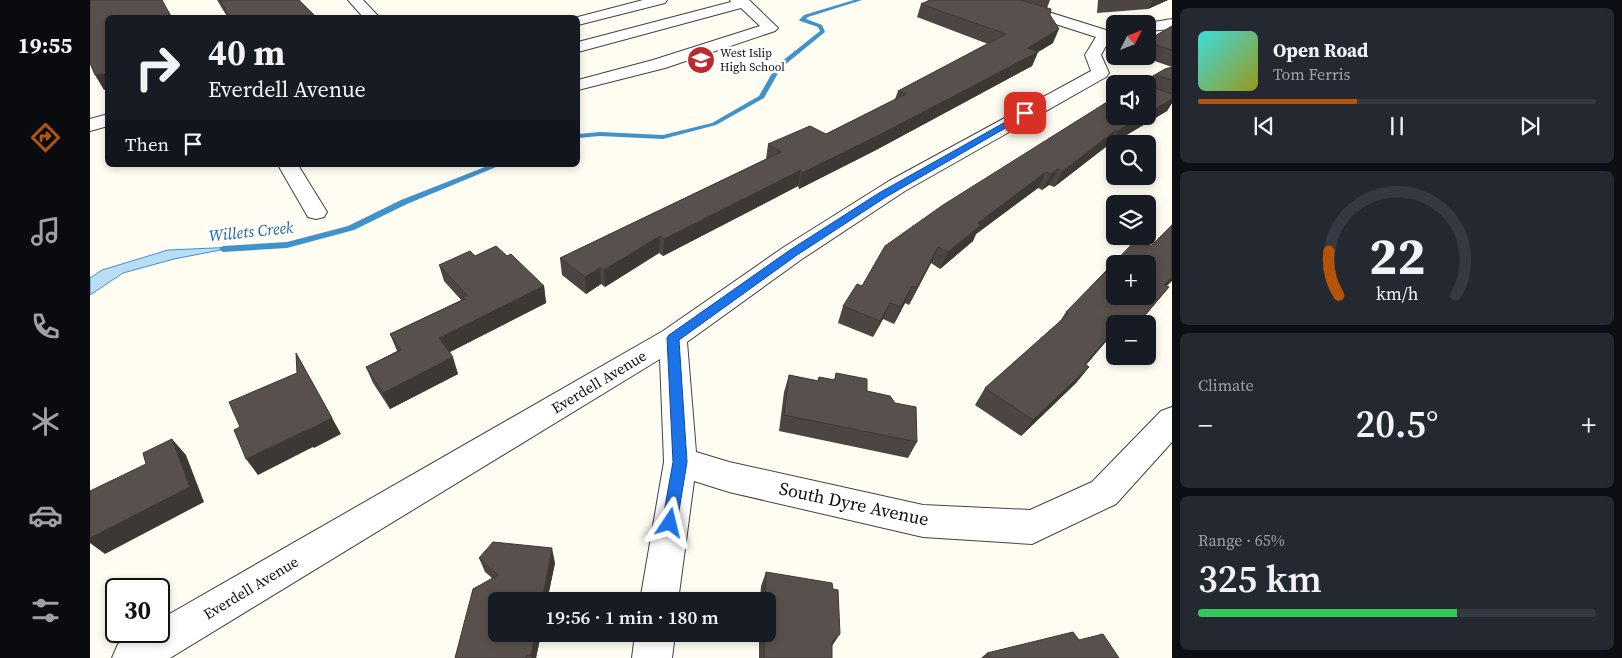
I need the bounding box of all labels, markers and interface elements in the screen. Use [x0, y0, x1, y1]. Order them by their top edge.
north arrow [1106, 15, 1156, 65]
map controls [1106, 15, 1156, 365]
text: 40 m [208, 29, 285, 77]
text: 19:55 [18, 30, 72, 60]
icon: right [125, 35, 190, 100]
text: Open Road [1273, 37, 1368, 63]
school or university icon: West Islip High School [686, 45, 716, 75]
place label: West Islip High School [720, 45, 785, 75]
text: Tom Ferris [1273, 63, 1351, 85]
text: Everdell Avenue [208, 74, 366, 104]
button: sound [1106, 75, 1156, 125]
pin [1004, 92, 1046, 134]
icon: arrive [1011, 99, 1039, 127]
icon: previous [1250, 112, 1278, 140]
icon: pause [1383, 112, 1411, 140]
icon: next [1516, 112, 1544, 140]
icon: directions [28, 120, 63, 155]
icon: arrive [179, 130, 207, 158]
text: Then [125, 131, 169, 157]
button: search [1106, 135, 1156, 185]
button: layers [1106, 195, 1156, 245]
icon: music [28, 214, 63, 249]
water label: Willets Creek [208, 216, 295, 246]
text: 22 [1369, 220, 1425, 291]
button: + [1106, 255, 1156, 305]
text: km/h [1376, 281, 1419, 306]
icon: phone [28, 309, 63, 344]
button: − [1106, 315, 1156, 365]
street label: Everdell Avenue [547, 345, 651, 418]
text: Climate [1198, 374, 1254, 396]
text: 20.5° [1355, 398, 1439, 450]
icon: climate [28, 404, 63, 439]
text: − [1198, 406, 1213, 444]
text: + [1581, 406, 1596, 444]
street label: South Dyre Avenue [777, 475, 931, 532]
position arrow [643, 496, 695, 548]
icon: car [28, 498, 63, 533]
text: Range · 65% [1198, 529, 1285, 551]
street label: Everdell Avenue [199, 551, 303, 624]
text: 325 km [1198, 553, 1322, 605]
speed limit sign: 30 [105, 578, 170, 643]
icon: filters [28, 593, 63, 628]
text: 19:56 · 1 min · 180 m [545, 604, 719, 630]

